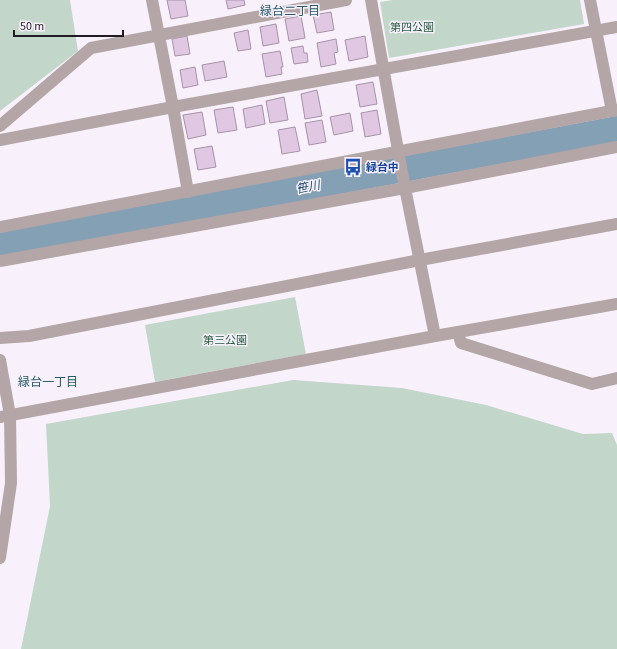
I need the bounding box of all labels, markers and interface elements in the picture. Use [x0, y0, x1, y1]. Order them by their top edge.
district label: 緑台二丁目 [260, 3, 320, 20]
scale bar [14, 12, 123, 38]
text: 50 m [20, 18, 44, 35]
park label: 第四公園 [390, 20, 434, 35]
bus stop icon: 緑台中 [343, 157, 363, 177]
place label: 緑台中 [366, 160, 399, 175]
water label: 笹川 [295, 176, 323, 198]
park label: 第三公園 [203, 333, 247, 348]
district label: 緑台一丁目 [18, 374, 78, 391]

